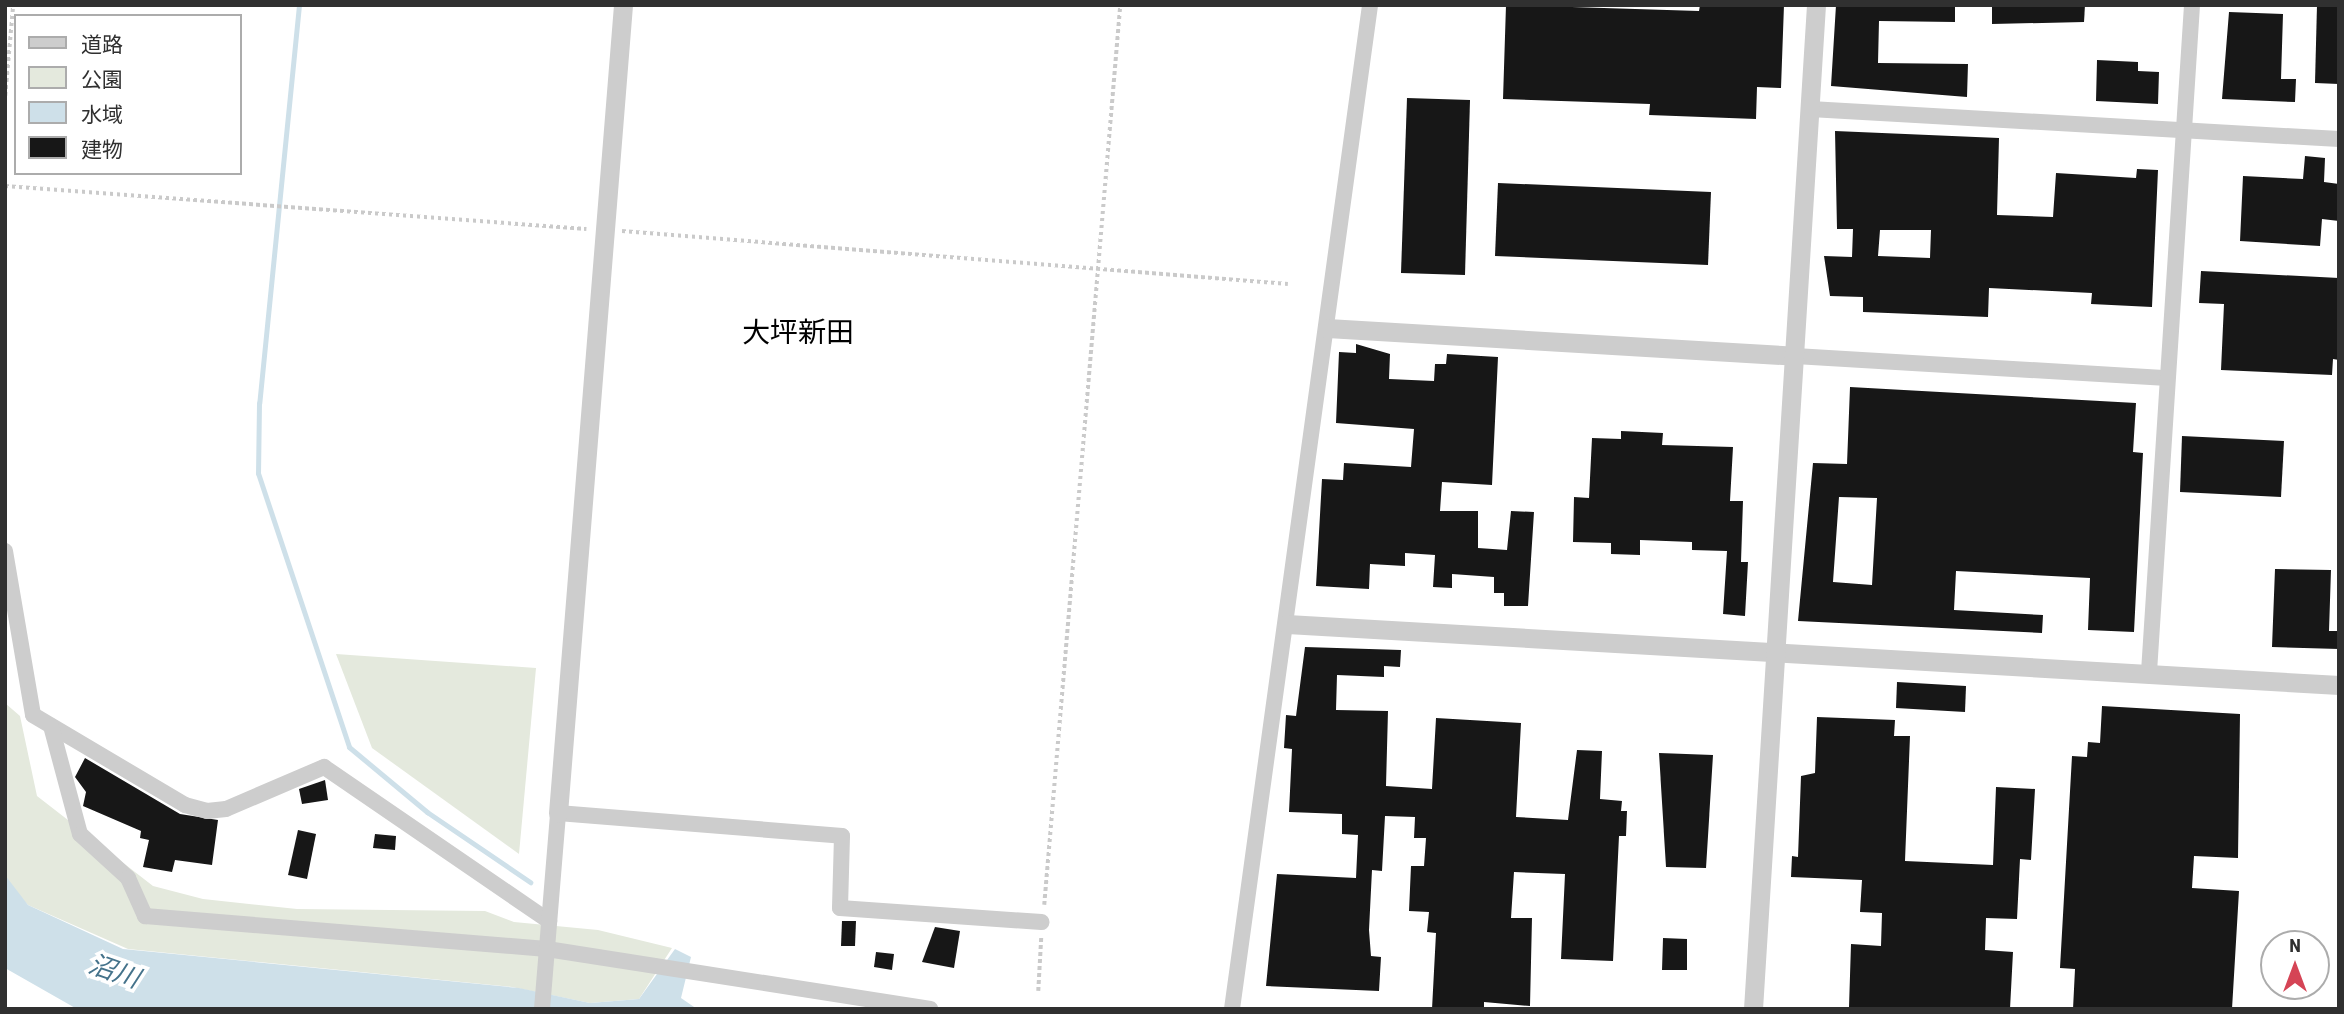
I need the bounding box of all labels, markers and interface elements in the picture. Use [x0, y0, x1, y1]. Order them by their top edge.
legend [14, 14, 242, 175]
text: 道路 [81, 33, 123, 57]
text: 公園 [81, 68, 123, 92]
text: 水域 [81, 103, 123, 127]
text: 建物 [81, 138, 123, 162]
district label: 大坪新田 [742, 316, 854, 350]
north arrow [2260, 930, 2330, 1000]
text: N [2289, 934, 2301, 957]
water label: 沼川 [84, 949, 144, 995]

